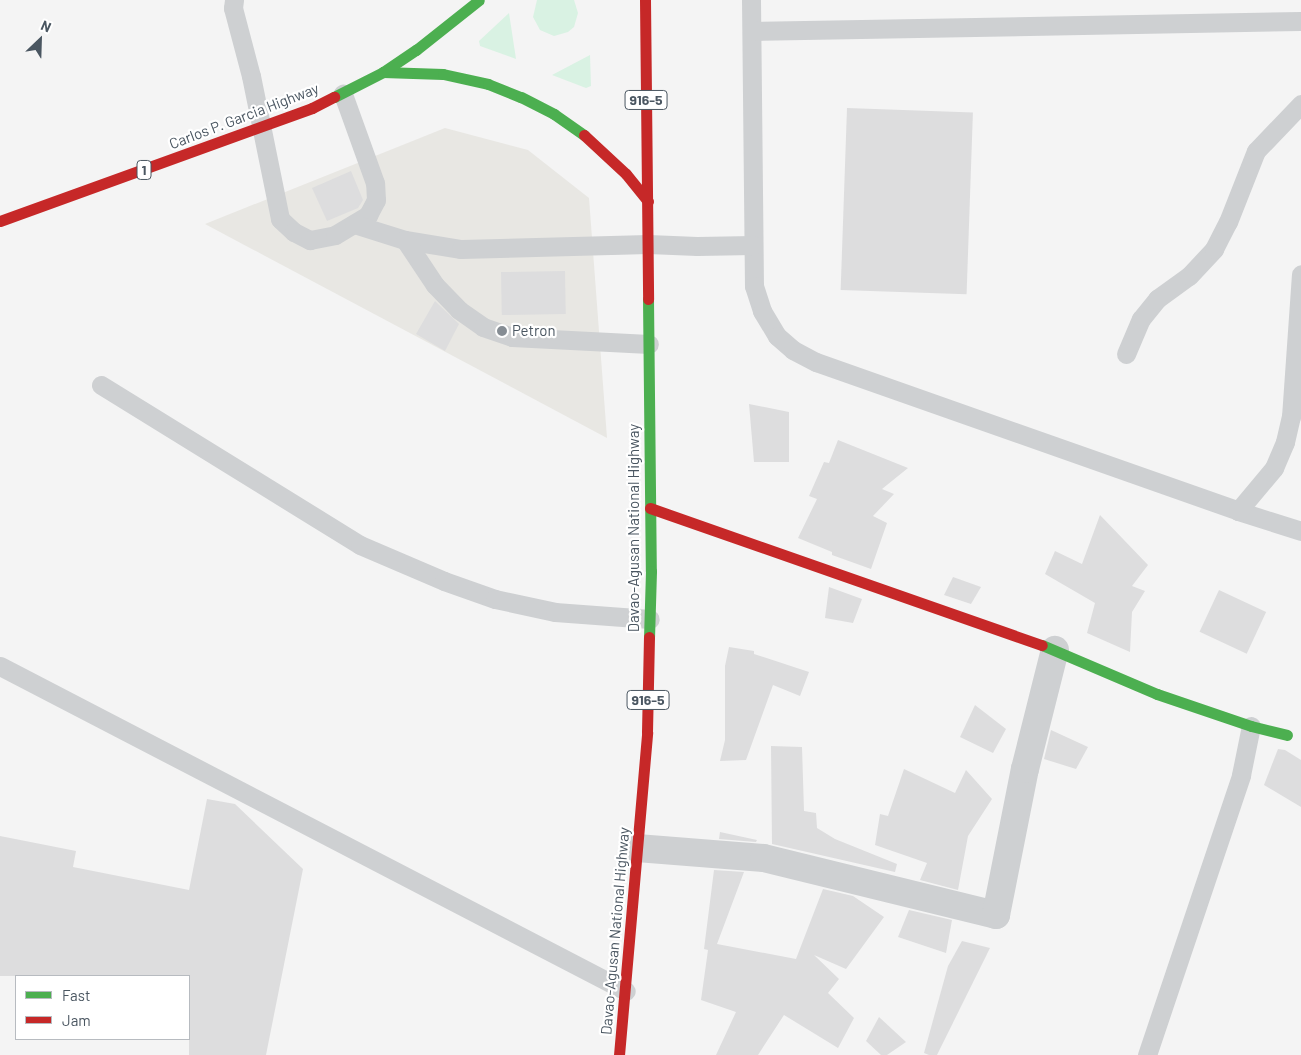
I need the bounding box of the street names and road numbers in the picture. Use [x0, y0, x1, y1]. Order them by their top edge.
street label: Carlos P. Garcia Highway [167, 79, 321, 153]
road number: 916-5 [624, 88, 668, 112]
road number: 1 [136, 158, 152, 182]
street label: Davao-Agusan National Highway [625, 424, 643, 632]
road number: 916-5 [626, 688, 670, 712]
street label: Davao-Agusan National Highway [597, 826, 633, 1036]

